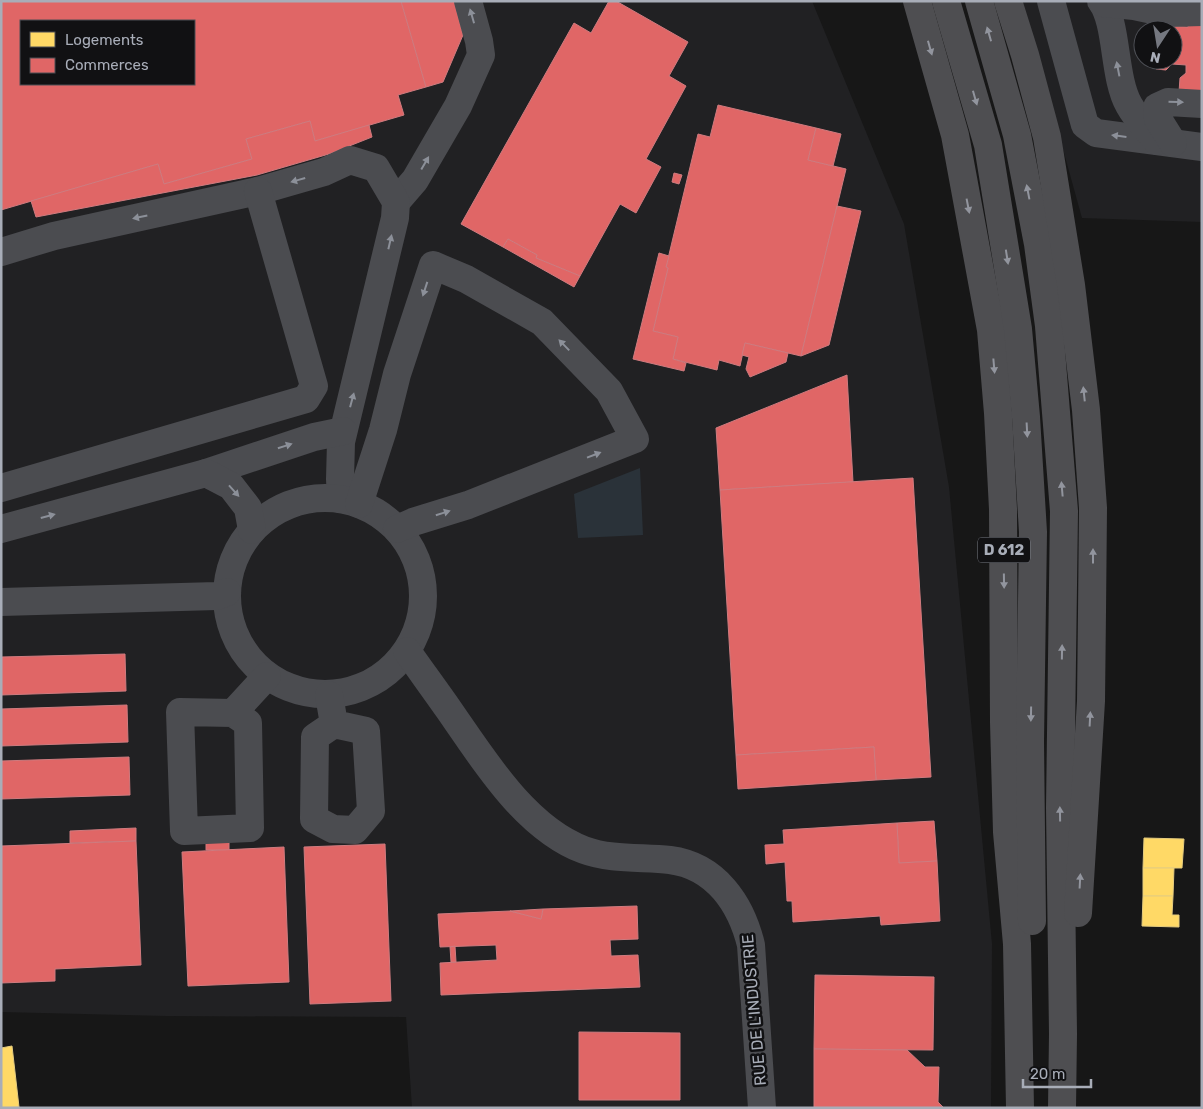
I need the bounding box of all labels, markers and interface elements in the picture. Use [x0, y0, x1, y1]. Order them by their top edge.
one-way arrow [468, 8, 476, 23]
legend [20, 20, 195, 85]
north arrow [1133, 20, 1183, 70]
one-way arrow [984, 27, 992, 42]
text: Logements [65, 31, 144, 49]
one-way arrow [926, 40, 934, 56]
text: N [1149, 48, 1162, 67]
text: Commerces [65, 56, 149, 74]
one-way arrow [1114, 61, 1122, 77]
one-way arrow [971, 91, 979, 106]
one-way arrow [1168, 99, 1184, 107]
one-way arrow [1110, 132, 1126, 140]
one-way arrow [420, 157, 429, 170]
one-way arrow [290, 176, 305, 184]
one-way arrow [1024, 183, 1032, 199]
one-way arrow [965, 198, 973, 214]
one-way arrow [132, 213, 148, 221]
one-way arrow [386, 234, 394, 249]
one-way arrow [1003, 250, 1011, 266]
one-way arrow [421, 282, 429, 297]
one-way arrow [558, 339, 570, 351]
one-way arrow [990, 358, 998, 374]
one-way arrow [1080, 386, 1088, 402]
one-way arrow [348, 392, 356, 407]
one-way arrow [1023, 422, 1031, 438]
one-way arrow [278, 442, 293, 450]
one-way arrow [587, 450, 602, 458]
one-way arrow [1058, 481, 1066, 497]
one-way arrow [229, 484, 240, 497]
one-way arrow [435, 508, 450, 516]
one-way arrow [41, 512, 56, 520]
road number: D 612 [978, 538, 1030, 562]
one-way arrow [1089, 548, 1097, 564]
one-way arrow [1000, 573, 1008, 589]
one-way arrow [1058, 643, 1066, 659]
one-way arrow [1027, 707, 1035, 723]
one-way arrow [1086, 710, 1094, 726]
one-way arrow [1056, 806, 1064, 822]
one-way arrow [1076, 873, 1084, 889]
street label: RUE DE L'INDUSTRIE [738, 933, 770, 1087]
scale bar [1023, 1056, 1090, 1088]
text: 20 m [1030, 1065, 1065, 1083]

